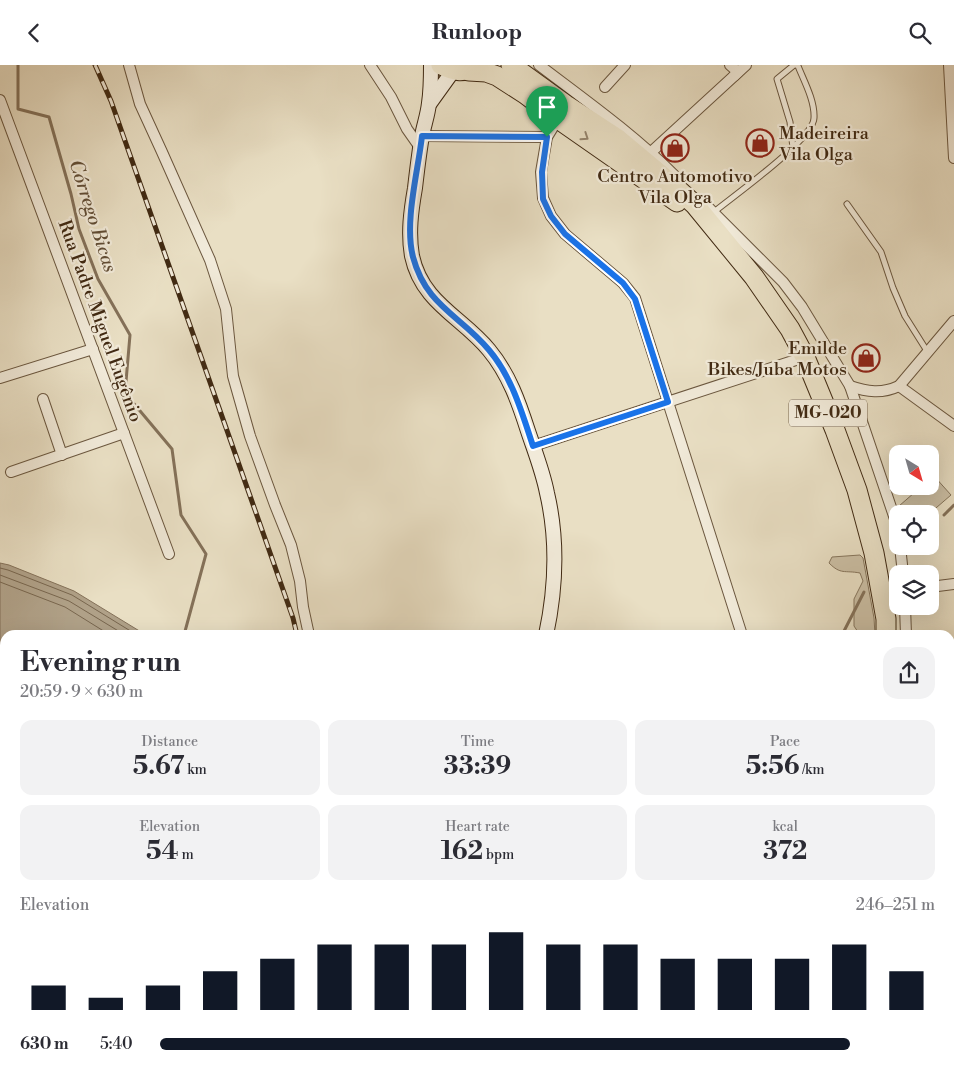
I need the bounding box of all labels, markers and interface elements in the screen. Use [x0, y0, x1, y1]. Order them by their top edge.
icon: back [20, 19, 48, 47]
text: Runloop [432, 19, 522, 46]
icon: search [906, 19, 934, 47]
pin [526, 86, 568, 137]
icon: arrive [533, 93, 561, 121]
place label: Madeireira Vila Olga [778, 122, 870, 166]
shop icon: Madeireira Vila Olga [745, 128, 775, 158]
one-way arrow [579, 131, 588, 140]
shop icon: Centro Automotivo Vila Olga [660, 133, 690, 163]
water label: Córrego Bicas [64, 157, 122, 275]
place label: Centro Automotivo Vila Olga [597, 165, 753, 209]
street label: Rua Padre Miguel Eugênio [53, 217, 147, 425]
place label: Emilde Bikes/Juba Motos [707, 337, 847, 381]
shop icon: Emilde Bikes/Juba Motos [851, 343, 881, 373]
road number: MG-020 [789, 399, 867, 427]
north arrow [889, 445, 939, 495]
map controls [889, 445, 939, 615]
button: locate [889, 505, 939, 555]
button: layers [889, 565, 939, 615]
text: Evening run [20, 645, 181, 680]
button: share [883, 647, 935, 699]
text: 20:59 · 9 × 630 m [20, 682, 143, 702]
text: Distance [142, 733, 198, 751]
text: Time [461, 733, 494, 751]
text: Pace [770, 733, 800, 751]
text: 5.67 [133, 751, 184, 782]
text: 33:39 [444, 751, 511, 782]
text: 5:56 [746, 751, 799, 782]
text: km [184, 761, 207, 779]
text: /km [799, 761, 825, 779]
text: Elevation [140, 818, 200, 836]
text: Heart rate [445, 818, 510, 836]
text: kcal [772, 818, 798, 836]
text: 54 [146, 836, 179, 867]
text: 162 [441, 836, 483, 867]
text: 372 [763, 836, 807, 867]
text: m [179, 846, 194, 864]
text: bpm [483, 846, 514, 864]
text: Elevation [20, 895, 89, 915]
text: 246–251 m [856, 895, 935, 915]
text: 630 m [20, 1034, 68, 1054]
text: 5:40 [100, 1034, 133, 1054]

